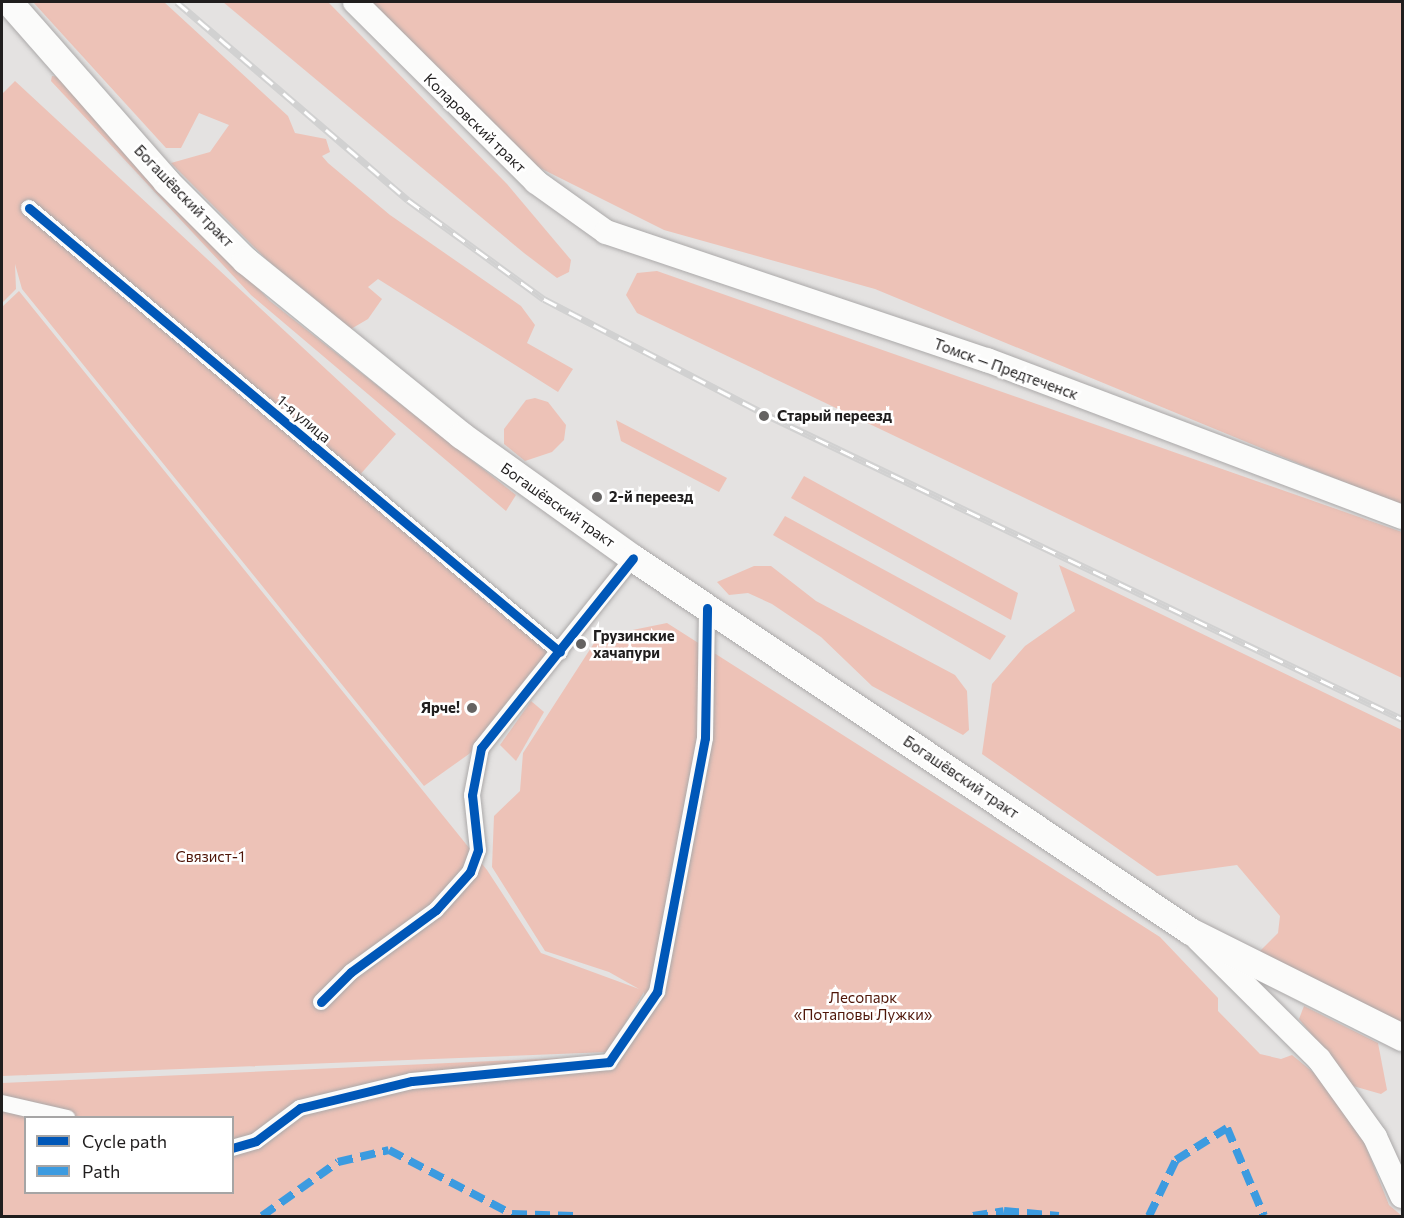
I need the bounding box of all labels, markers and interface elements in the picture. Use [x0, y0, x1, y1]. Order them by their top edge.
street label: Коларовский тракт [420, 70, 530, 176]
street label: Богашёвский тракт [131, 141, 237, 251]
street label: Томск — Предтеченск [931, 334, 1081, 404]
street label: 1-я улица [273, 391, 335, 447]
marker: Старый переезд [755, 407, 773, 425]
place label: Старый переезд [777, 407, 892, 425]
street label: Богашёвский тракт [497, 459, 619, 551]
place label: 2-й переезд [609, 488, 693, 506]
marker: 2-й переезд [590, 490, 604, 504]
place label: Грузинские хачапури [593, 626, 675, 661]
marker: Грузинские хачапури [574, 637, 588, 651]
place label: Ярче! [421, 699, 460, 717]
marker: Ярче! [465, 701, 479, 715]
street label: Богашёвский тракт [900, 732, 1022, 822]
park label: Связист-1 [175, 848, 245, 866]
park label: Лесопарк «Потаповы Лужки» [794, 988, 932, 1023]
legend [24, 1116, 234, 1194]
text: Cycle path [82, 1130, 167, 1152]
text: Path [82, 1160, 120, 1182]

